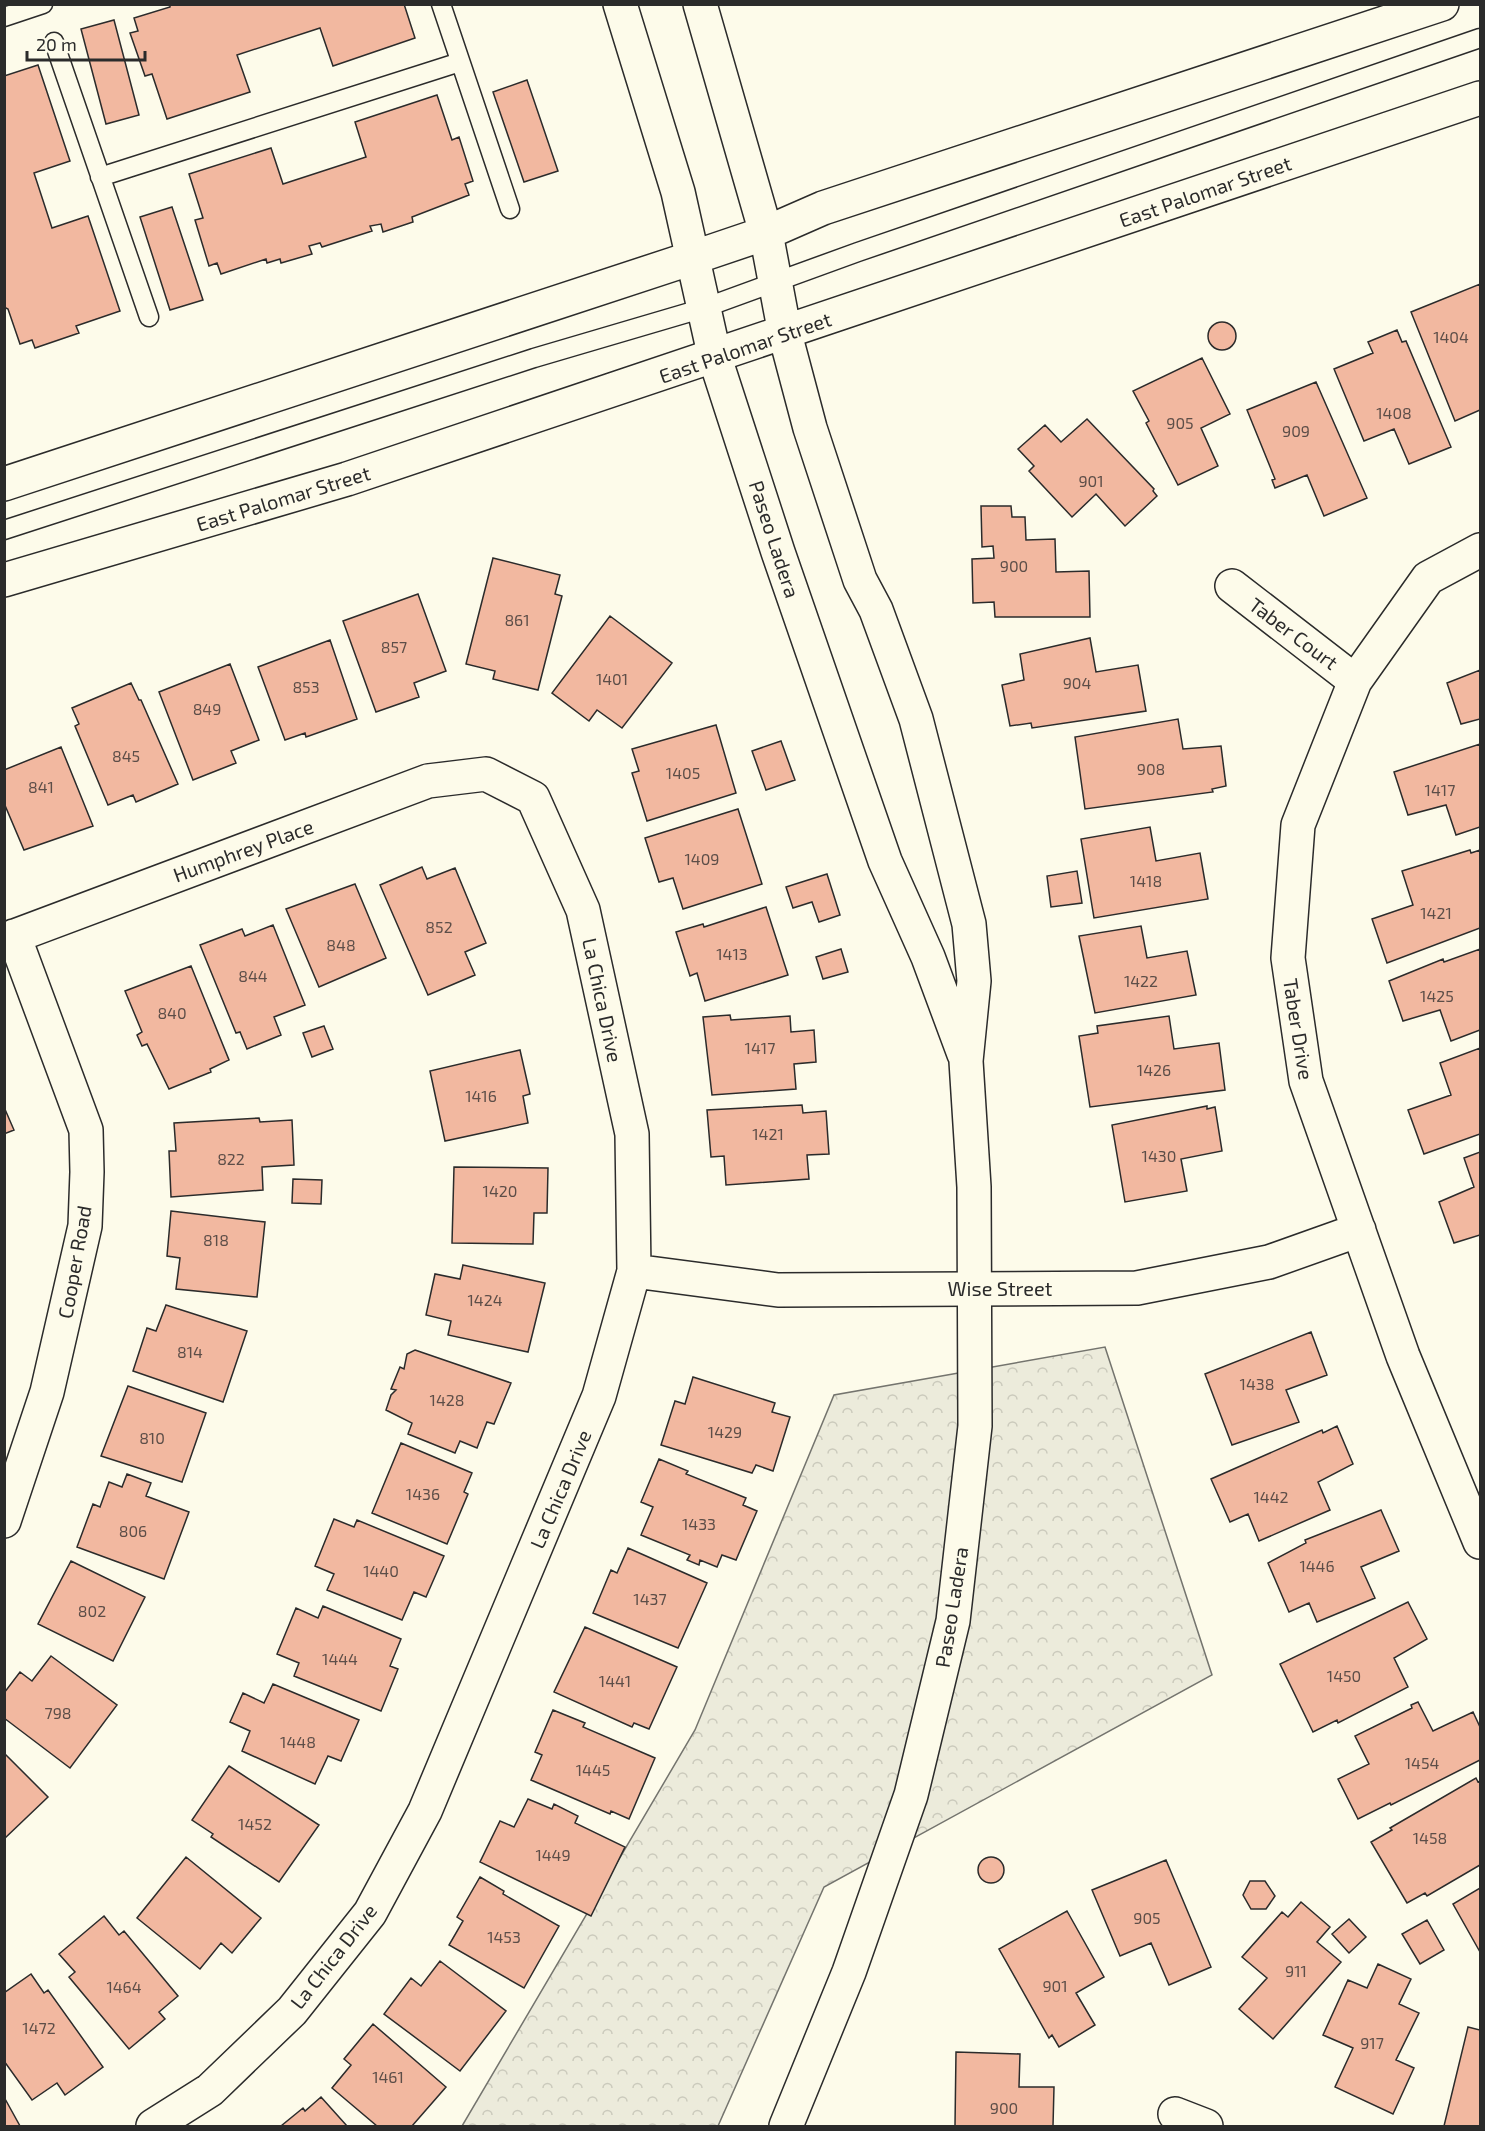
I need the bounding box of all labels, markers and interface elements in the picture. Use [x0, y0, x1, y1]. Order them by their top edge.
scale bar [27, 24, 146, 62]
text: 20 m [36, 33, 77, 55]
street label: East Palomar Street [1116, 150, 1295, 232]
street label: East Palomar Street [656, 306, 835, 388]
house number: 1404 [1433, 327, 1469, 346]
house number: 1408 [1376, 403, 1412, 422]
house number: 905 [1166, 413, 1194, 432]
house number: 909 [1282, 421, 1310, 440]
street label: East Palomar Street [193, 460, 373, 536]
house number: 901 [1078, 471, 1104, 490]
street label: Paseo Ladera [745, 477, 805, 601]
house number: 900 [1000, 556, 1028, 575]
street label: Taber Court [1245, 592, 1343, 674]
house number: 861 [504, 610, 530, 629]
house number: 857 [381, 637, 407, 656]
house number: 1401 [596, 669, 628, 688]
house number: 904 [1063, 673, 1091, 692]
house number: 853 [292, 677, 320, 696]
house number: 849 [193, 699, 221, 718]
house number: 845 [112, 746, 140, 765]
house number: 908 [1137, 759, 1165, 778]
house number: 1405 [666, 763, 700, 782]
house number: 841 [28, 777, 54, 796]
house number: 1417 [1425, 780, 1455, 799]
street label: Humphrey Place [170, 813, 316, 887]
house number: 1409 [684, 849, 720, 868]
house number: 1418 [1130, 871, 1162, 890]
house number: 1421 [1420, 903, 1452, 922]
house number: 852 [425, 917, 453, 936]
house number: 848 [326, 935, 356, 954]
street label: La Chica Drive [578, 936, 628, 1064]
house number: 1413 [716, 944, 748, 963]
house number: 844 [238, 966, 268, 985]
house number: 1422 [1124, 971, 1158, 990]
street label: Taber Drive [1279, 977, 1319, 1081]
house number: 1425 [1420, 986, 1454, 1005]
house number: 840 [157, 1003, 187, 1022]
house number: 1417 [745, 1038, 775, 1057]
house number: 1426 [1137, 1060, 1171, 1079]
house number: 1416 [465, 1086, 497, 1105]
house number: 1421 [752, 1124, 784, 1143]
house number: 1430 [1142, 1146, 1176, 1165]
house number: 822 [217, 1149, 245, 1168]
house number: 1420 [483, 1181, 517, 1200]
street label: Cooper Road [52, 1203, 96, 1321]
house number: 818 [203, 1230, 229, 1249]
street label: Wise Street [948, 1276, 1053, 1300]
house number: 1424 [467, 1290, 503, 1309]
house number: 814 [177, 1342, 203, 1361]
house number: 1438 [1240, 1374, 1274, 1393]
house number: 1428 [430, 1390, 464, 1409]
house number: 1429 [708, 1422, 742, 1441]
street label: La Chica Drive [524, 1426, 596, 1552]
house number: 810 [139, 1428, 165, 1447]
house number: 1436 [406, 1484, 440, 1503]
house number: 1442 [1253, 1487, 1289, 1506]
house number: 1433 [682, 1514, 716, 1533]
house number: 806 [119, 1521, 147, 1540]
street label: Paseo Ladera [930, 1545, 972, 1669]
house number: 1446 [1299, 1556, 1335, 1575]
house number: 1440 [363, 1561, 399, 1580]
house number: 1437 [633, 1589, 667, 1608]
house number: 802 [78, 1601, 106, 1620]
house number: 1444 [322, 1649, 358, 1668]
house number: 1450 [1327, 1666, 1361, 1685]
house number: 1441 [599, 1671, 631, 1690]
house number: 798 [44, 1703, 72, 1722]
house number: 1448 [280, 1732, 316, 1751]
house number: 1454 [1405, 1753, 1439, 1772]
house number: 1445 [576, 1760, 610, 1779]
house number: 1452 [238, 1814, 272, 1833]
house number: 1458 [1413, 1828, 1447, 1847]
house number: 1449 [535, 1845, 571, 1864]
street label: La Chica Drive [285, 1899, 381, 2013]
house number: 905 [1133, 1908, 1161, 1927]
house number: 1453 [487, 1927, 521, 1946]
house number: 911 [1285, 1961, 1307, 1980]
house number: 901 [1042, 1976, 1068, 1995]
house number: 1464 [106, 1977, 142, 1996]
house number: 1472 [22, 2018, 56, 2037]
house number: 917 [1360, 2033, 1384, 2052]
house number: 1461 [372, 2067, 404, 2086]
house number: 900 [990, 2098, 1018, 2117]

